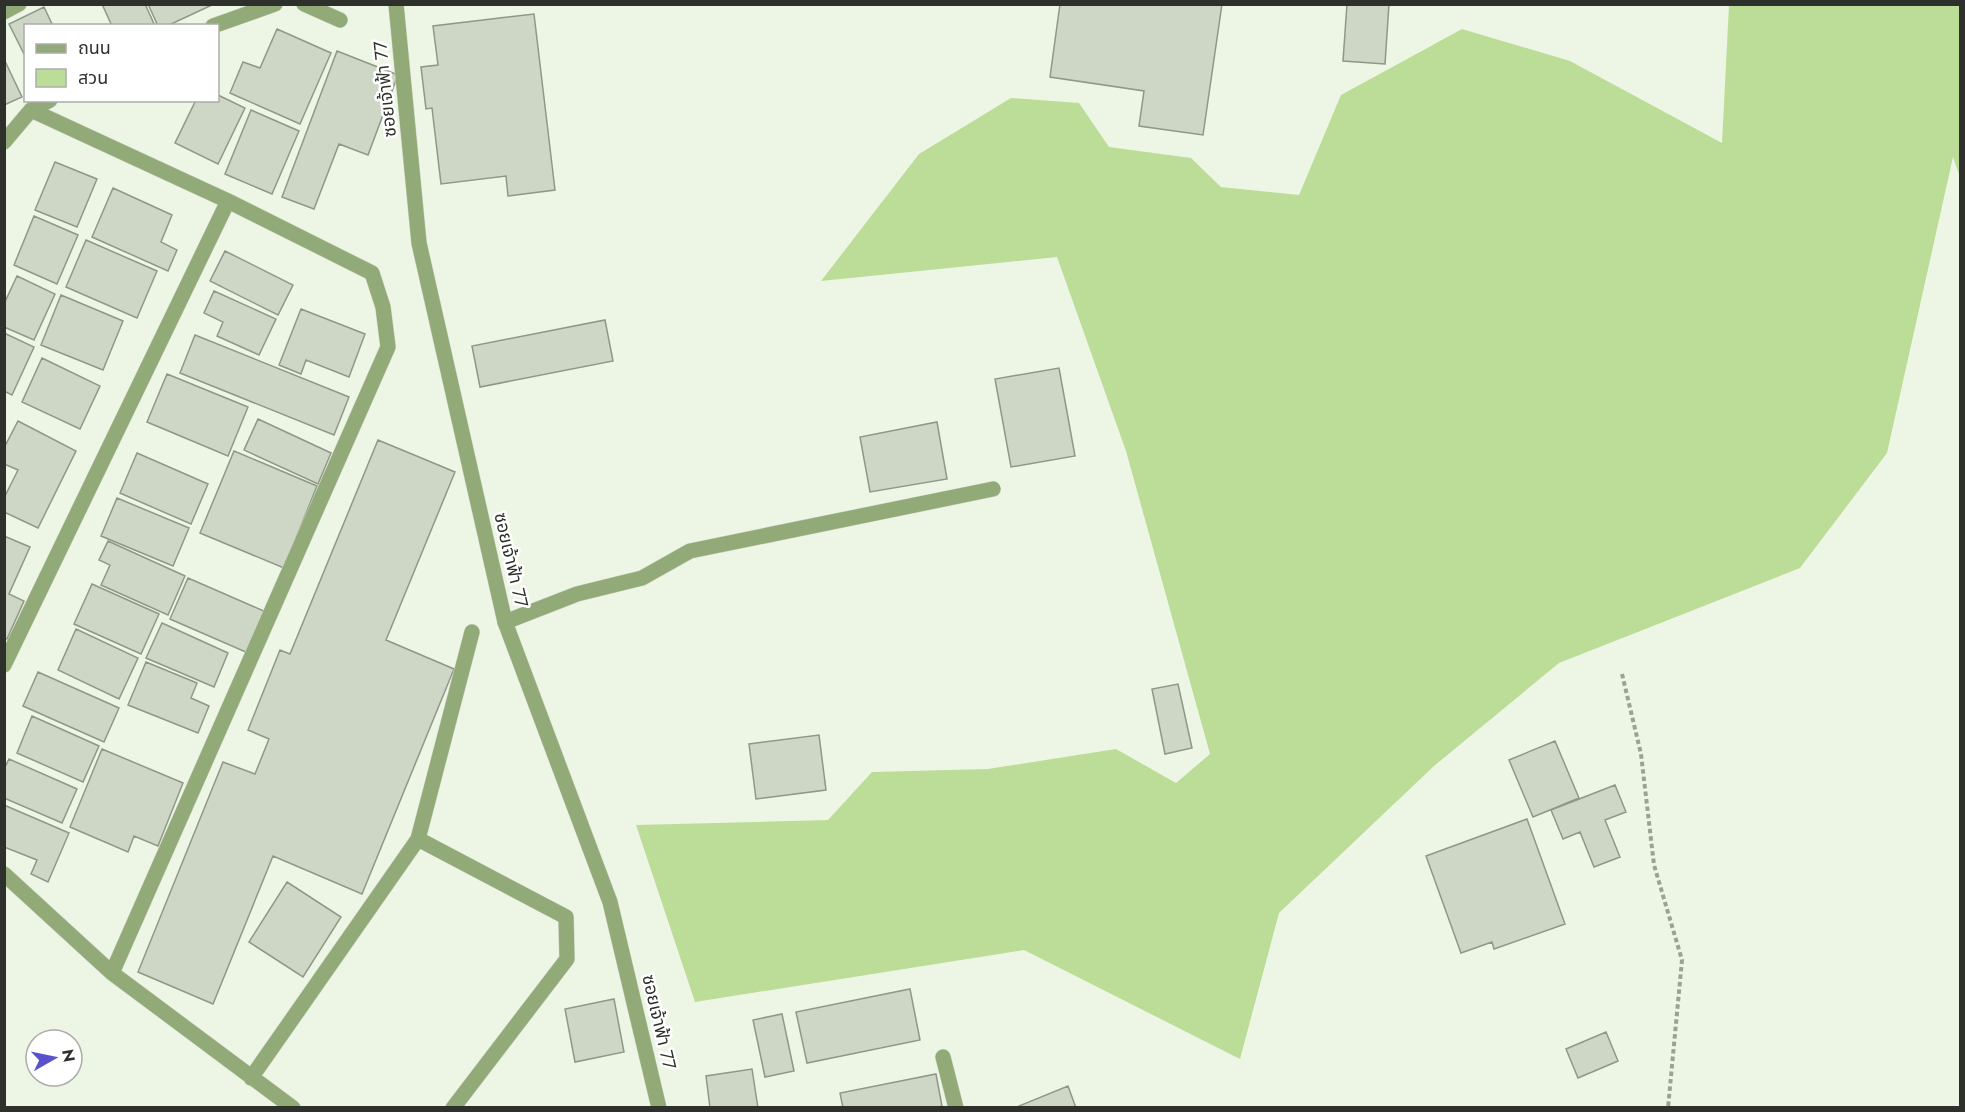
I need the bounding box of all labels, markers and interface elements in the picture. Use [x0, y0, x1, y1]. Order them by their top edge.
legend [24, 24, 219, 102]
text: ถนน [78, 35, 111, 61]
street label: ซอยเจ้าฟ้า 77 [367, 39, 403, 138]
text: สวน [78, 65, 108, 91]
street label: ซอยเจ้าฟ้า 77 [487, 510, 535, 611]
street label: ซอยเจ้าฟ้า 77 [635, 972, 683, 1073]
north arrow [24, 1028, 84, 1088]
text: N [56, 1048, 81, 1064]

